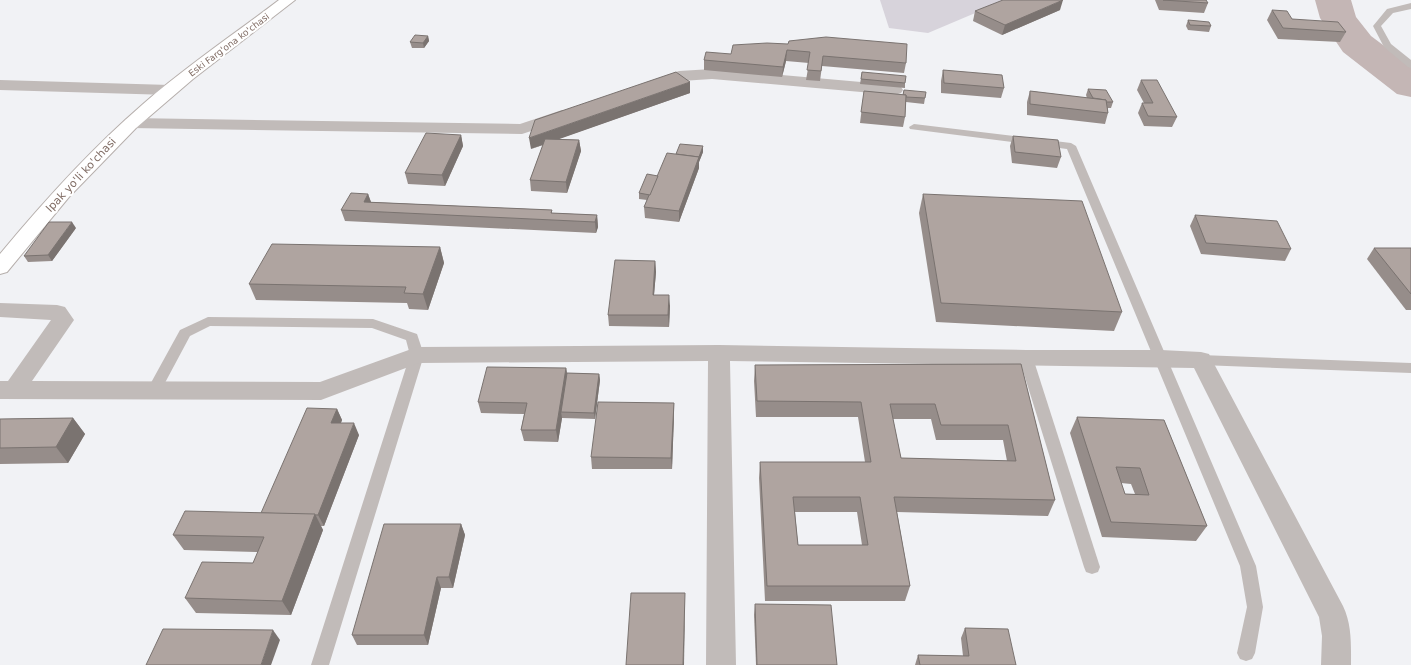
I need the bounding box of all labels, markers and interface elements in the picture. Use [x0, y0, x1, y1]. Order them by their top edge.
street label: Eski Farg'ona ko'chasi [187, 11, 271, 79]
street label: Ipak yo'li ko'chasi [43, 135, 119, 215]

